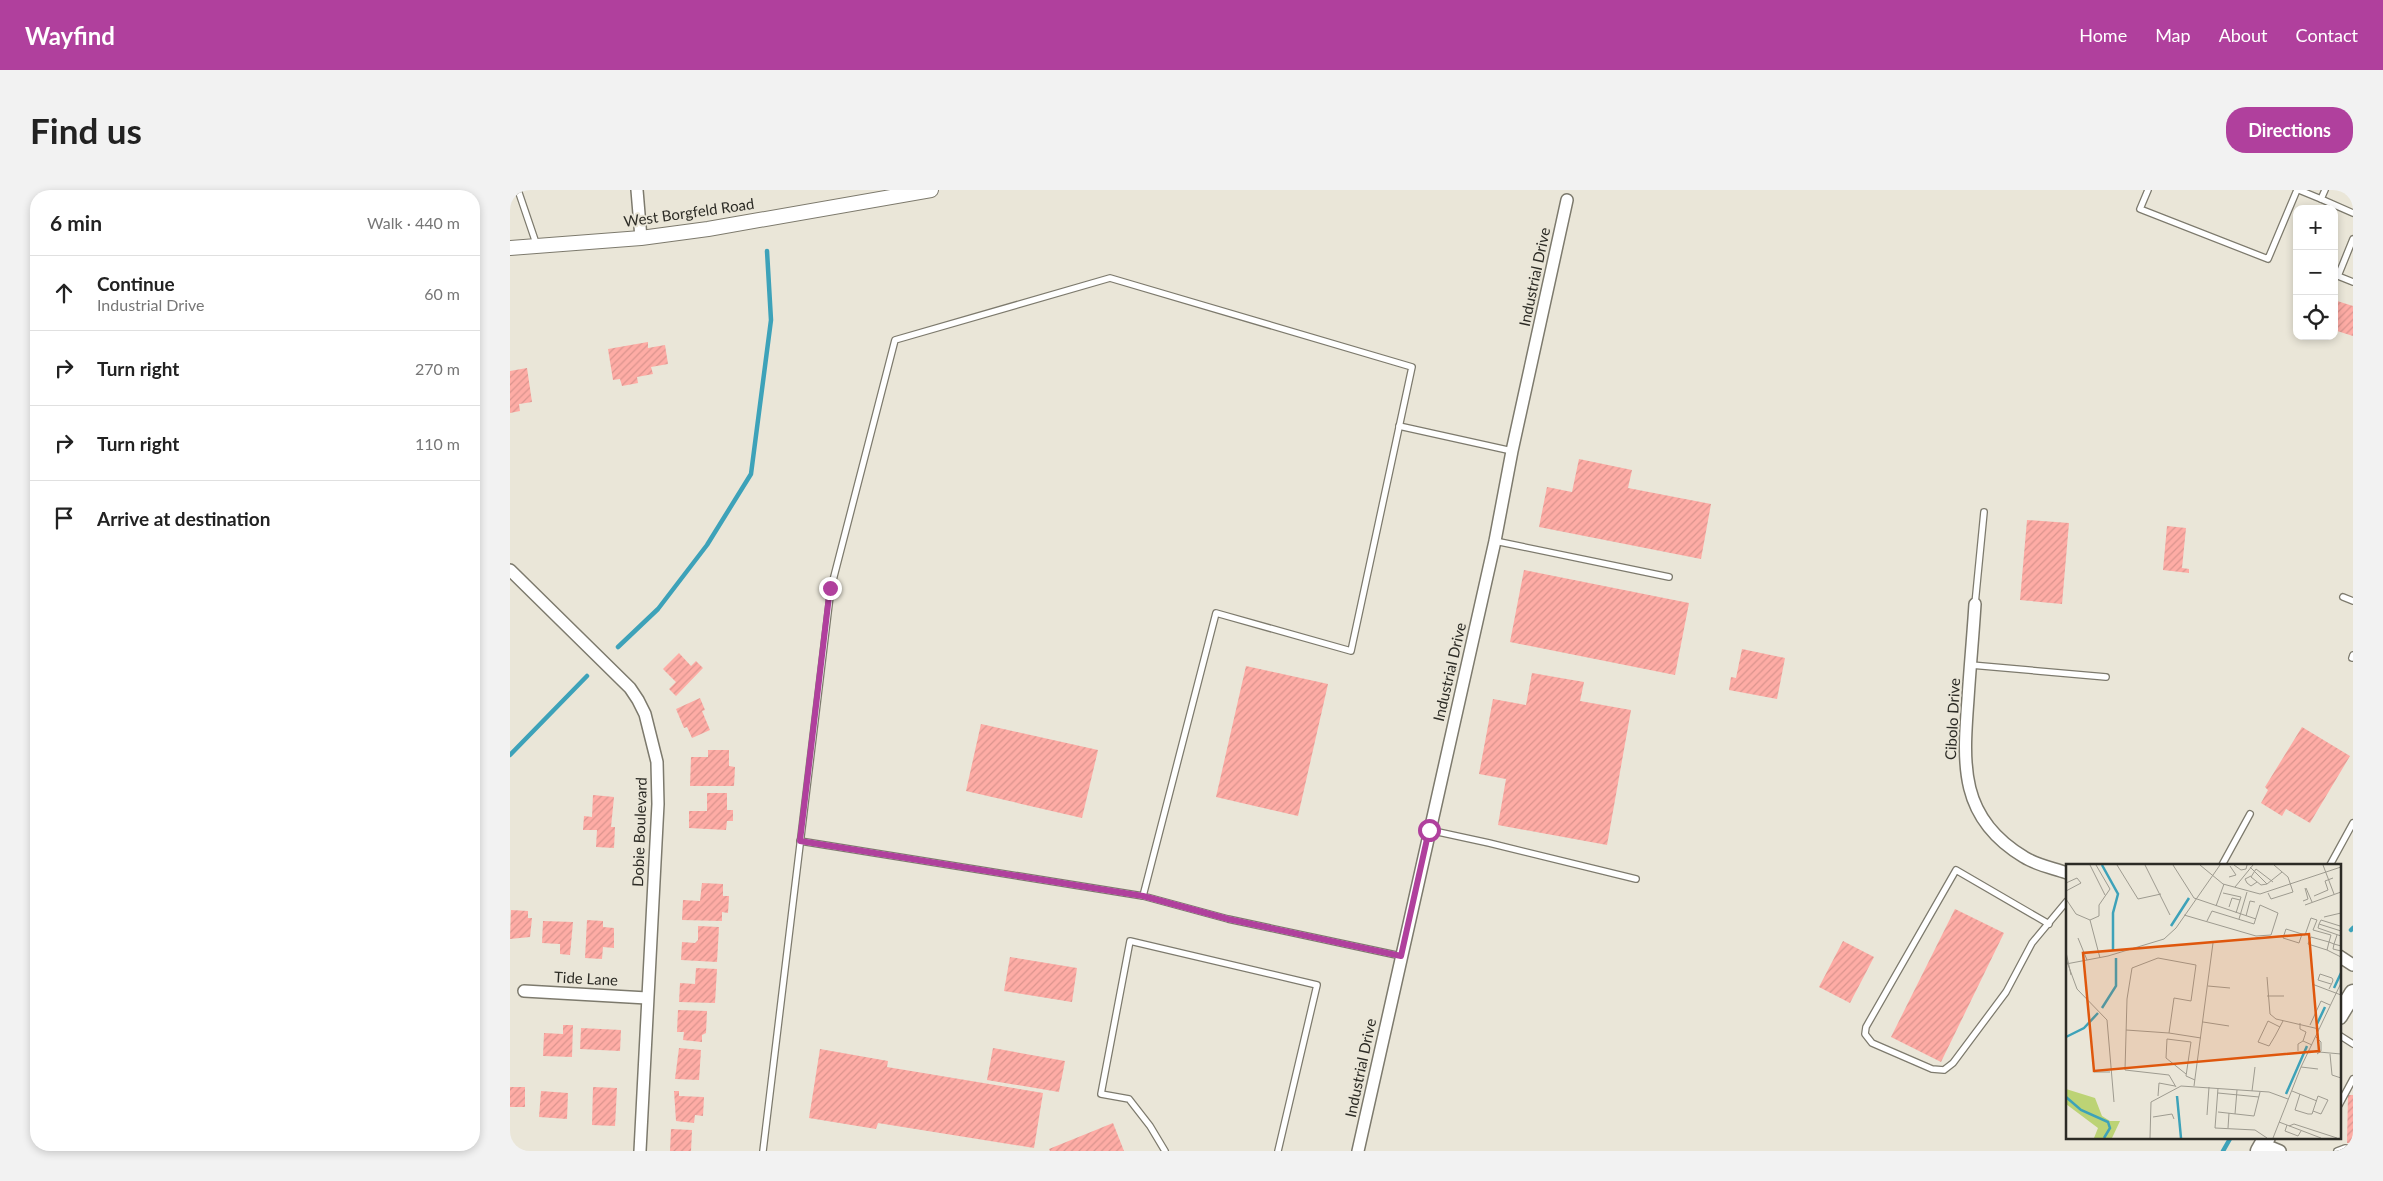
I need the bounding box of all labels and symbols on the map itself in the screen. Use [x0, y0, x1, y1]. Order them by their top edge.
street label: West Borgfeld Road [623, 194, 755, 230]
street label: Industrial Drive [1515, 226, 1553, 328]
route end [819, 577, 842, 600]
street label: Industrial Drive [1429, 621, 1469, 723]
street label: Cibolo Drive [1941, 677, 1963, 760]
street label: Dobie Boulevard [628, 777, 650, 887]
route start [1418, 819, 1441, 842]
inset map [2066, 864, 2340, 1138]
street label: Tide Lane [554, 967, 619, 989]
street label: Industrial Drive [1341, 1017, 1379, 1119]

